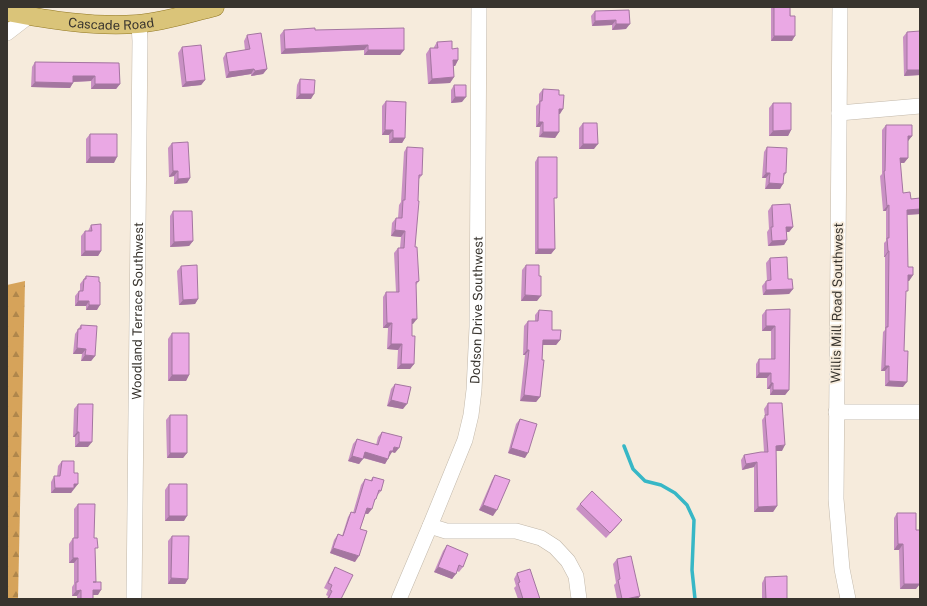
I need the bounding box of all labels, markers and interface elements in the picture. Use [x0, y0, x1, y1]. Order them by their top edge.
street label: Cascade Road [68, 14, 155, 32]
street label: Woodland Terrace Southwest [129, 222, 146, 400]
street label: Willis Mill Road Southwest [828, 223, 846, 383]
street label: Dodson Drive Southwest [467, 236, 485, 384]

